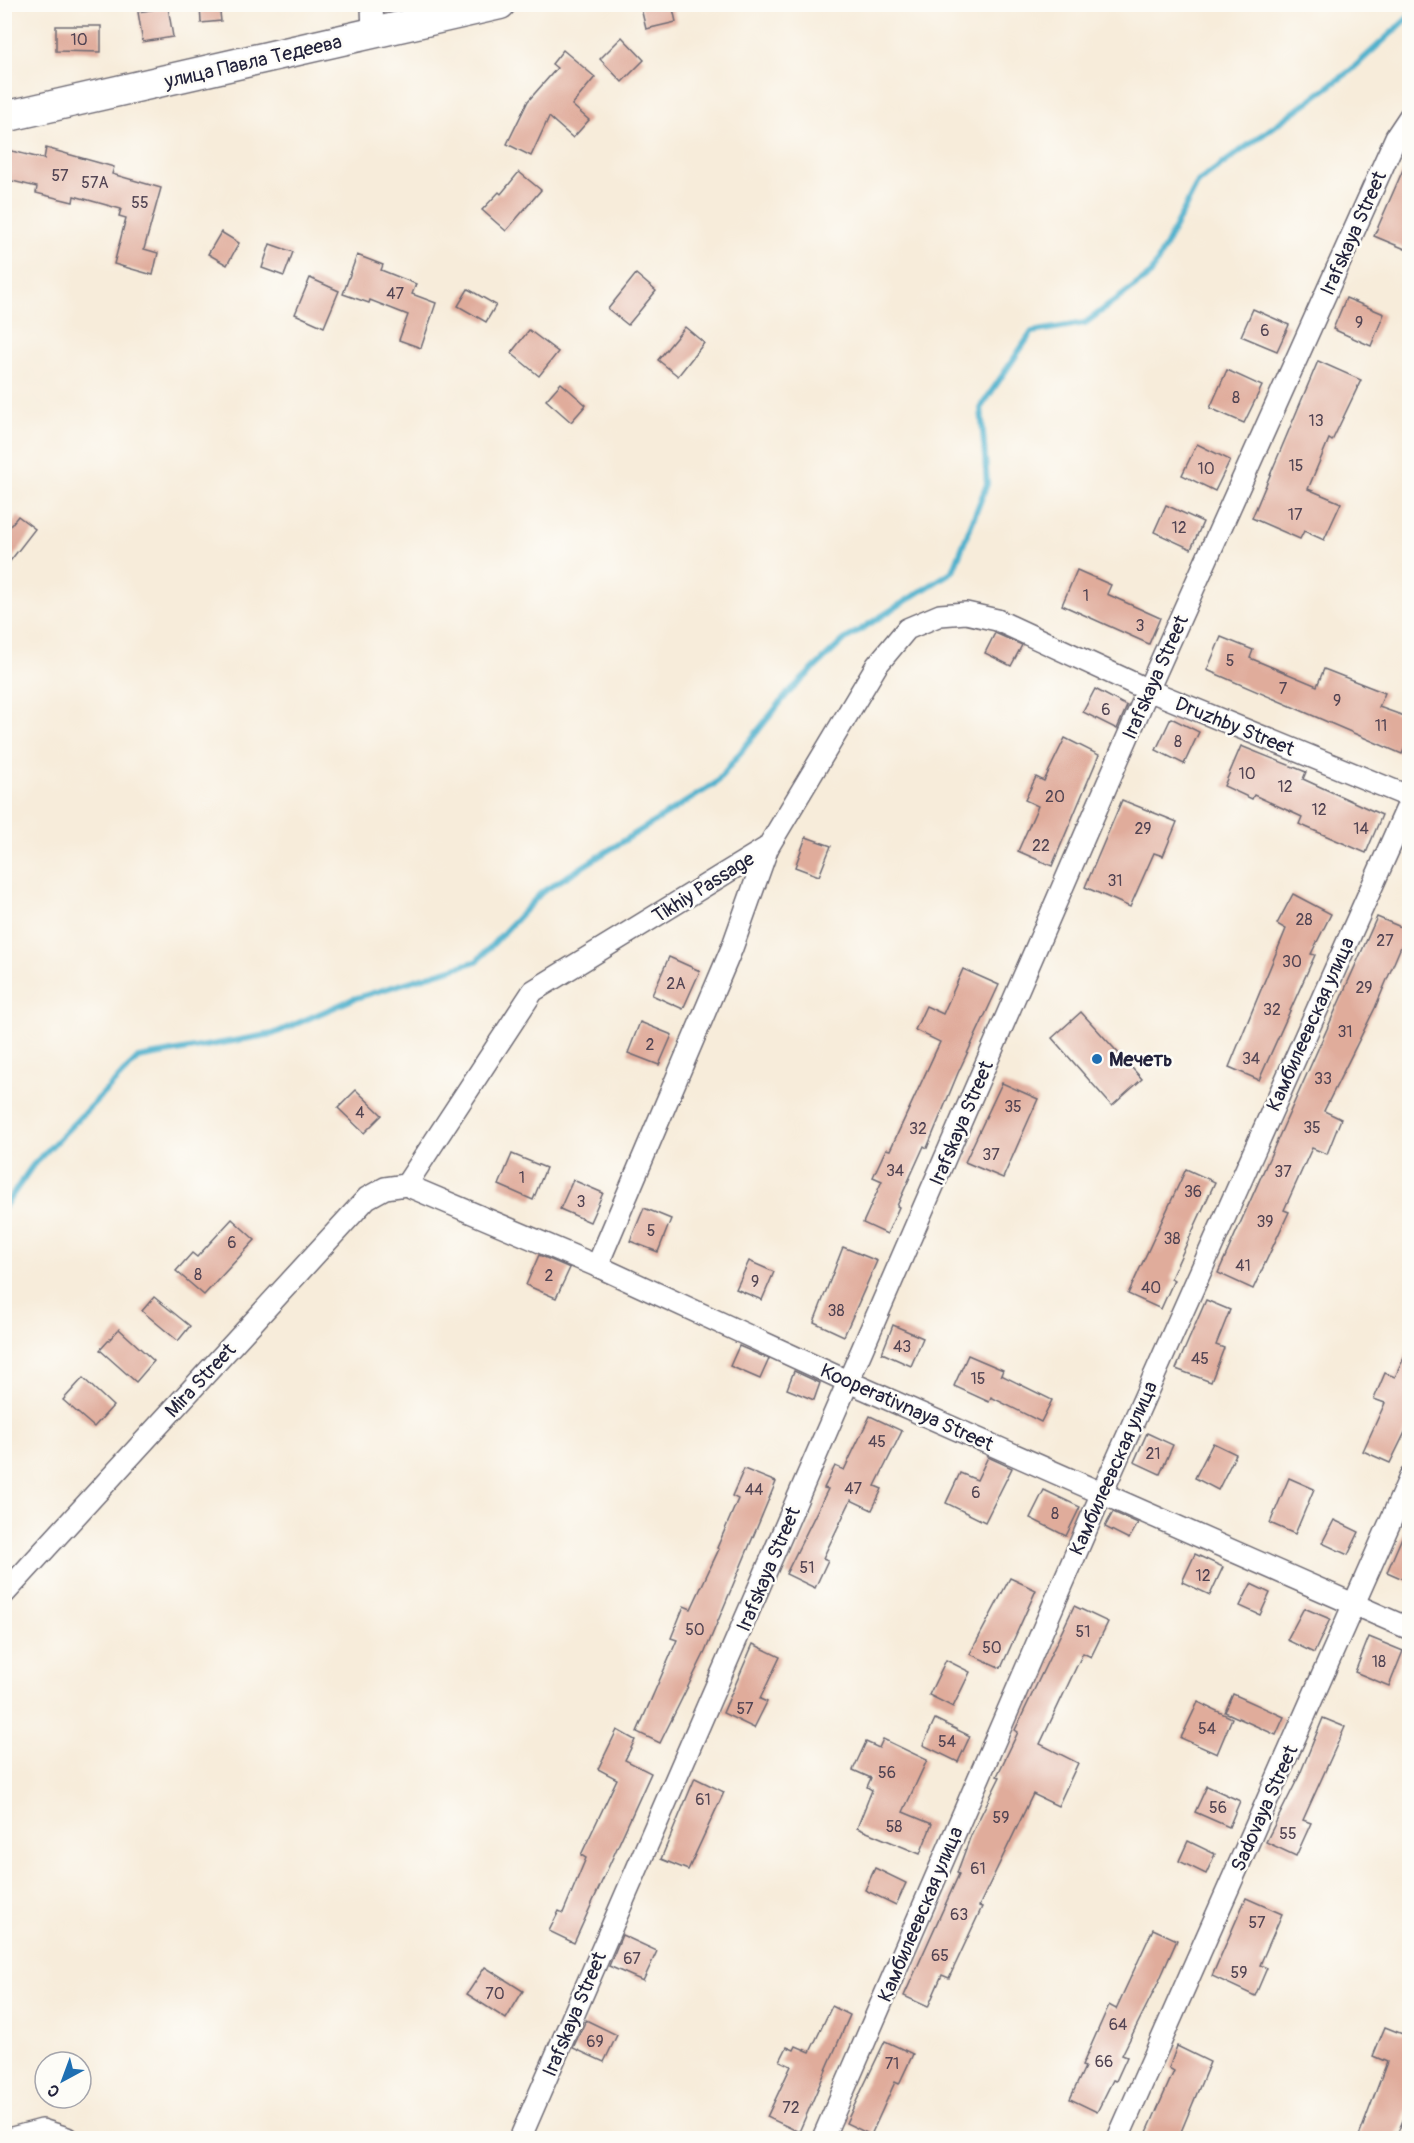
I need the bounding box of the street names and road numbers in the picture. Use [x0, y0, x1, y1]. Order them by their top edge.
street label: улица Павла Тедеева [161, 29, 344, 94]
street label: Irafskaya Street [1315, 166, 1392, 299]
street label: Irafskaya Street [1117, 610, 1194, 743]
street label: Druzhby Street [1171, 691, 1299, 762]
street label: Tikhiy Passage [648, 846, 759, 929]
street label: Камбилеевская улица [1261, 933, 1360, 1115]
street label: Irafskaya Street [924, 1056, 999, 1189]
street label: Mira Street [160, 1337, 242, 1423]
street label: Kooperativnaya Street [816, 1358, 998, 1457]
street label: Камбилеевская улица [1064, 1377, 1163, 1559]
street label: Irafskaya Street [731, 1502, 806, 1635]
street label: Sadovaya Street [1225, 1740, 1304, 1875]
street label: Камбилеевская улица [872, 1823, 969, 2005]
street label: Irafskaya Street [537, 1947, 612, 2080]

